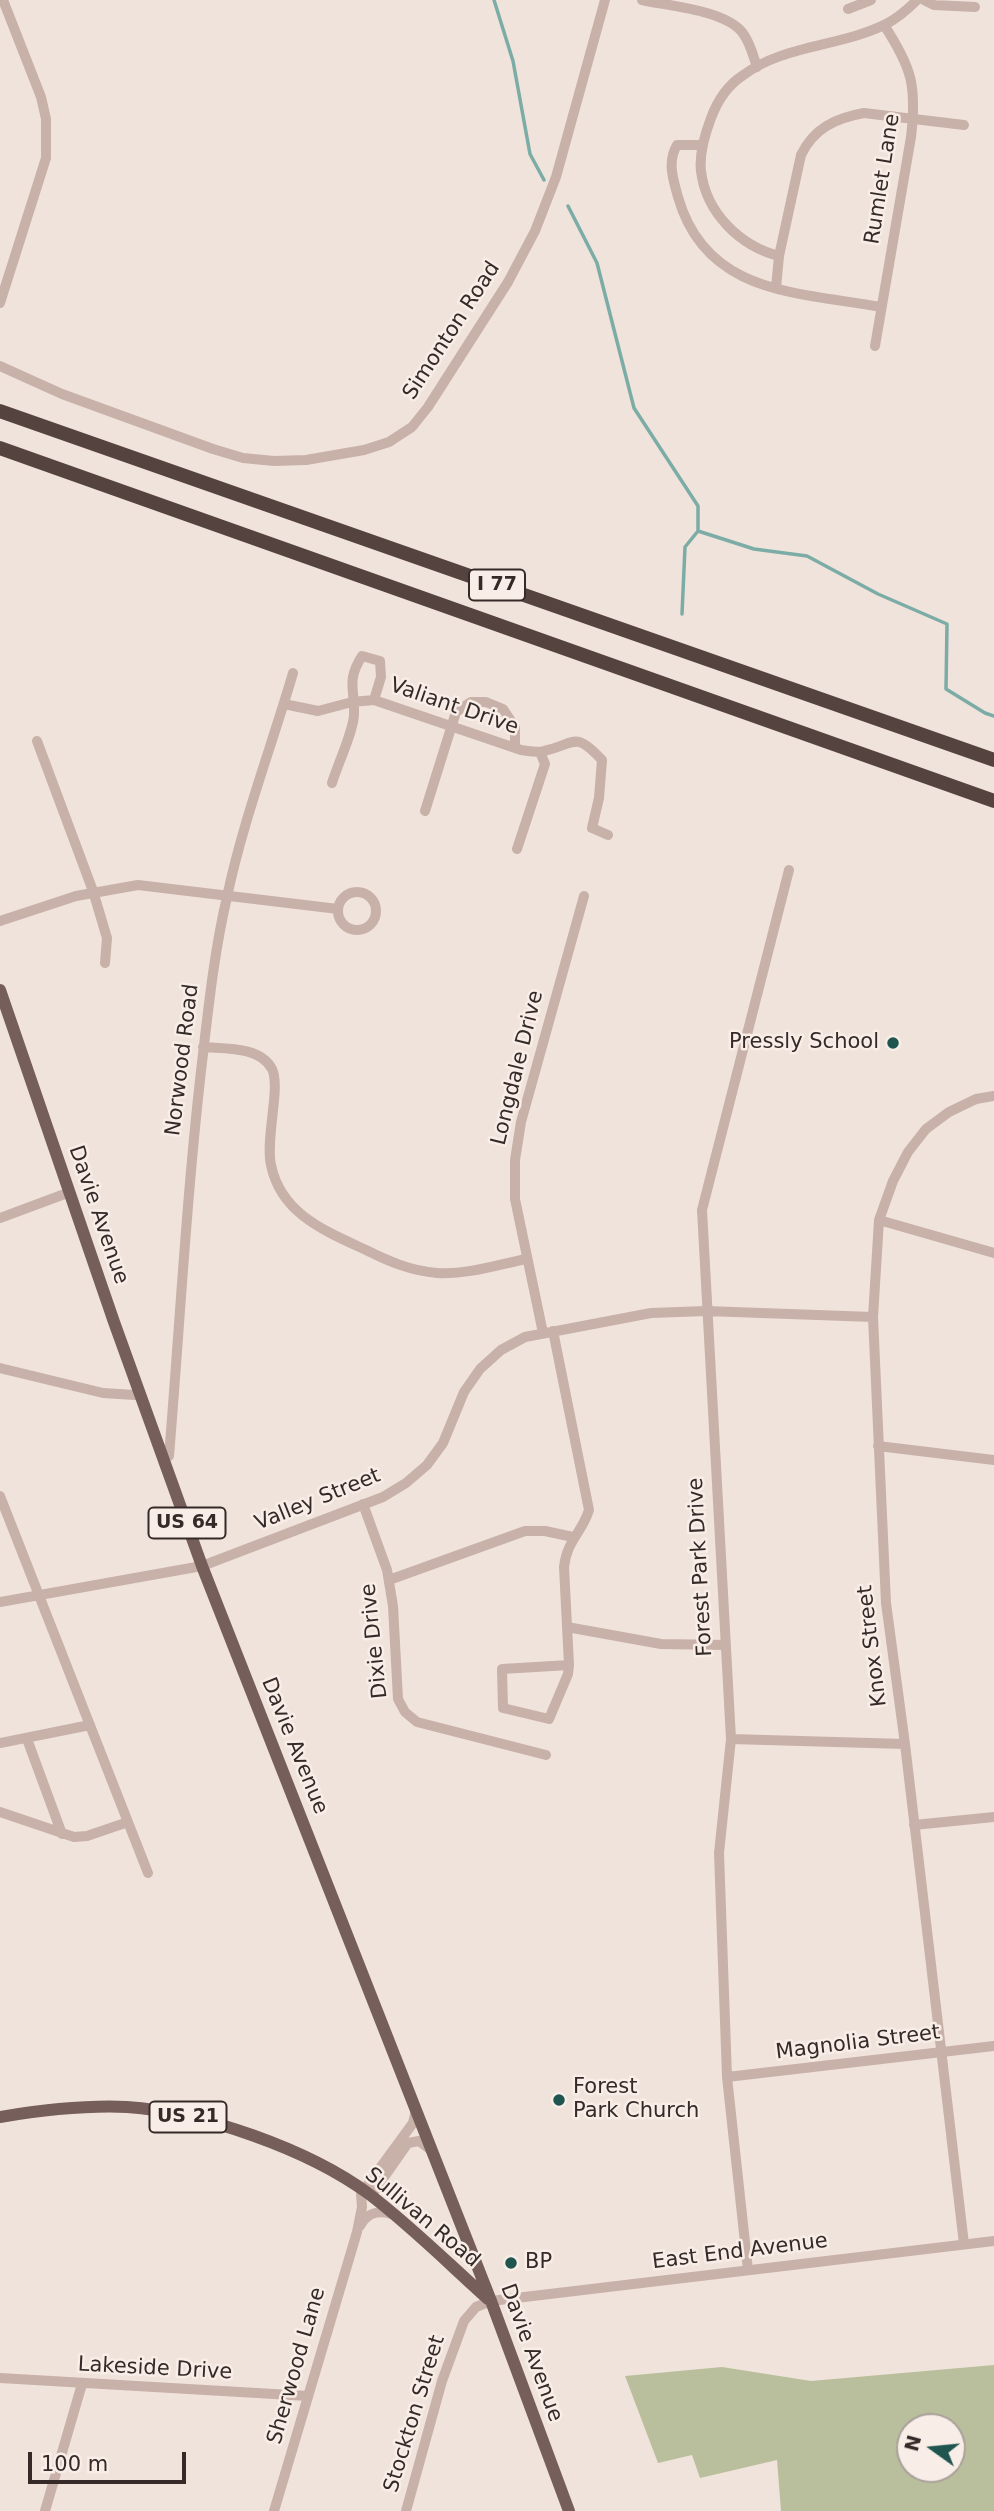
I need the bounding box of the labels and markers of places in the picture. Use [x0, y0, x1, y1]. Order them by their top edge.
place label: Pressly School [729, 1030, 879, 1056]
marker: Pressly School [885, 1035, 901, 1051]
place label: Forest Park Church [573, 2075, 699, 2125]
marker: Forest Park Church [551, 2092, 567, 2108]
place label: BP [525, 2250, 552, 2276]
marker: BP [503, 2255, 519, 2271]

